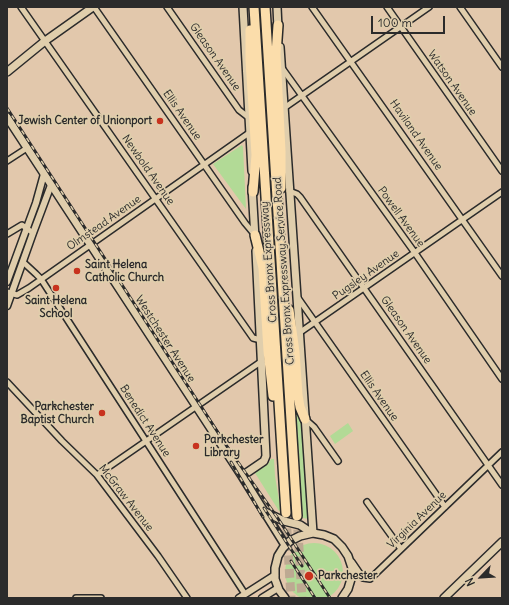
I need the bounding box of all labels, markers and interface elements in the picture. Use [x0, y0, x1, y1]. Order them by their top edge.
scale bar [373, 8, 447, 34]
text: 100 m [378, 15, 412, 30]
street label: Gleason Avenue [187, 21, 243, 93]
street label: Watson Avenue [425, 48, 479, 118]
street label: Ellis Avenue [160, 87, 204, 143]
street label: Haviland Avenue [387, 97, 445, 173]
place label: Jewish Center of Unionport [18, 114, 152, 128]
marker: Jewish Center of Unionport [155, 116, 165, 126]
street label: Newbold Avenue [119, 132, 177, 208]
street label: Cross Bronx Expressway Service Road [271, 177, 297, 365]
street label: Powell Avenue [375, 184, 427, 250]
street label: Olmstead Avenue [64, 193, 144, 253]
street label: Cross Bronx Expressway [258, 201, 280, 323]
street label: Pugsley Avenue [330, 247, 402, 303]
place label: Saint Helena Catholic Church [85, 258, 164, 284]
marker: Saint Helena Catholic Church [72, 266, 82, 276]
marker: Saint Helena School [51, 283, 61, 293]
street label: Westchester Avenue [132, 293, 198, 385]
place label: Saint Helena School [25, 294, 87, 320]
street label: Gleason Avenue [378, 294, 434, 366]
street label: Ellis Avenue [357, 368, 401, 424]
street label: Benedict Avenue [117, 383, 173, 459]
place label: Parkchester Baptist Church [21, 400, 94, 426]
marker: Parkchester Baptist Church [97, 408, 107, 418]
place label: Parkchester Library [204, 433, 264, 459]
marker: Parkchester Library [191, 441, 201, 451]
street label: McGraw Avenue [96, 462, 156, 534]
street label: Virginia Avenue [385, 489, 449, 551]
north arrow [461, 557, 501, 597]
place label: Parkchester [318, 569, 378, 583]
marker: Parkchester [303, 570, 315, 582]
text: N [462, 576, 478, 588]

